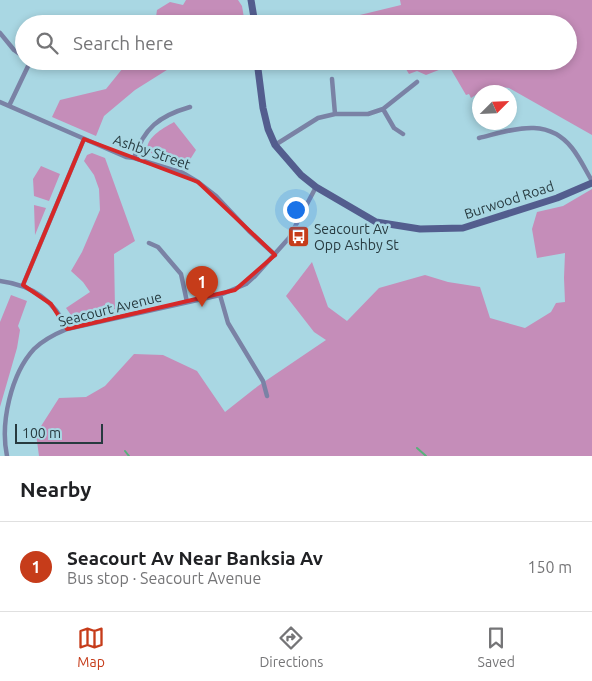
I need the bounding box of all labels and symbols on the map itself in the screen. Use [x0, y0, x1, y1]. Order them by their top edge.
north arrow [472, 85, 517, 130]
street label: Ashby Street [111, 131, 193, 173]
street label: Burwood Road [462, 178, 556, 222]
your location [283, 197, 309, 223]
place label: Seacourt Av Opp Ashby St [314, 221, 399, 253]
bus stop icon: Seacourt Av Opp Ashby St [286, 225, 310, 249]
pin: 1 [186, 266, 218, 307]
street label: Seacourt Avenue [57, 288, 163, 330]
scale bar [15, 421, 102, 444]

